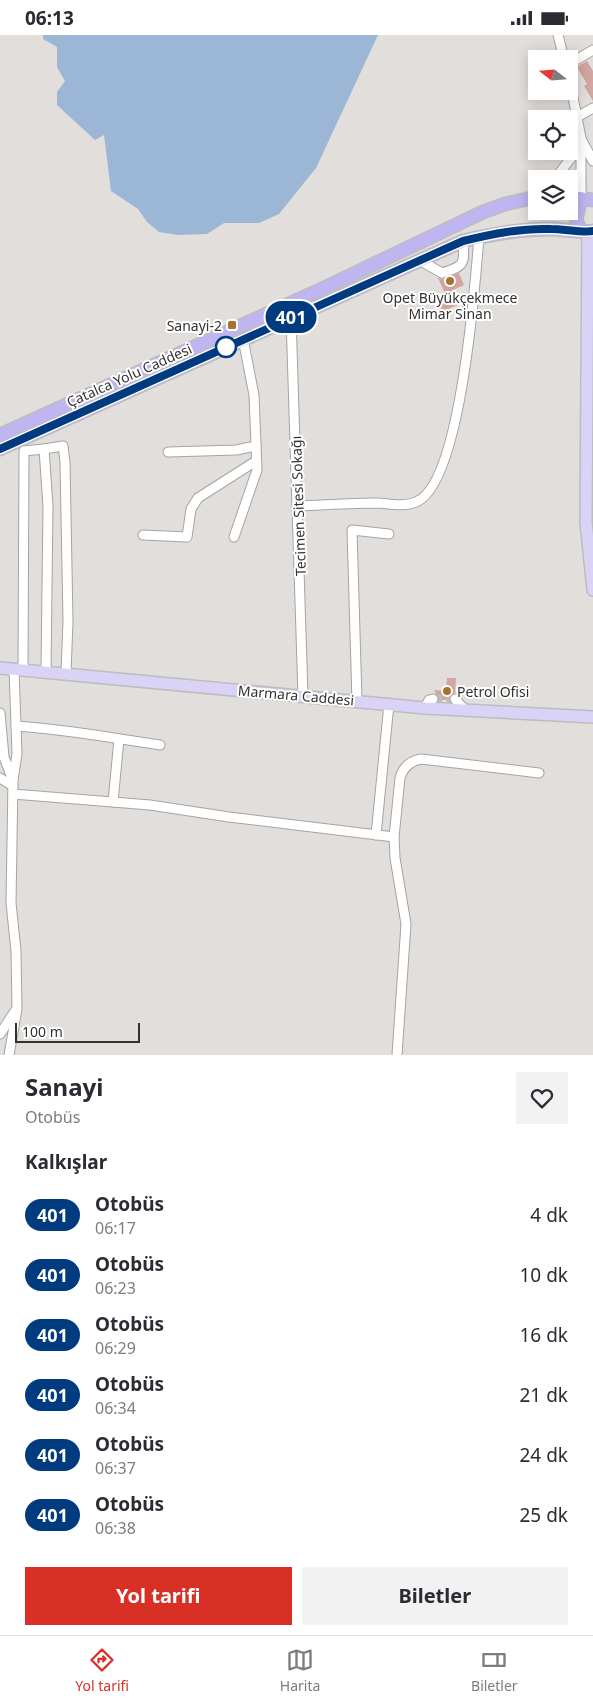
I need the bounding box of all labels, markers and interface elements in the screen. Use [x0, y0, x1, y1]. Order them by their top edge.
text: 06:13 [25, 5, 74, 31]
north arrow [528, 50, 578, 100]
map controls [528, 50, 578, 220]
button: locate [528, 110, 578, 160]
button: layers [528, 170, 578, 220]
marker: Opet Büyükçekmece Mimar Sinan [444, 275, 456, 287]
place label: Opet Büyükçekmece Mimar Sinan [383, 288, 518, 323]
line badge: 401 [262, 301, 320, 333]
text: 401 [276, 305, 306, 329]
place label: Sanayi-2 [167, 316, 222, 335]
marker: Sanayi-2 [226, 319, 238, 331]
unlabelled marker [215, 336, 237, 358]
street label: Çatalca Yolu Caddesi [63, 339, 195, 411]
street label: Tecimen Sitesi Sokağı [286, 436, 310, 576]
street label: Marmara Caddesi [237, 680, 355, 710]
place label: Petrol Ofisi [457, 682, 529, 701]
marker: Petrol Ofisi [441, 685, 453, 697]
scale bar [15, 1020, 140, 1043]
text: 100 m [22, 1022, 63, 1041]
text: Sanayi [25, 1070, 103, 1103]
button: heart [516, 1072, 568, 1124]
text: Otobüs [25, 1106, 80, 1128]
text: Kalkışlar [25, 1149, 107, 1175]
text: Otobüs [95, 1191, 164, 1217]
text: 4 dk [530, 1202, 568, 1228]
text: 401 [37, 1203, 68, 1227]
text: 06:17 [95, 1217, 136, 1239]
text: Otobüs [95, 1251, 164, 1277]
text: 10 dk [519, 1262, 568, 1288]
text: 401 [37, 1263, 68, 1287]
text: 06:23 [95, 1277, 136, 1299]
text: Otobüs [95, 1311, 164, 1337]
text: 16 dk [519, 1322, 568, 1348]
text: 401 [37, 1323, 68, 1347]
text: 06:29 [95, 1337, 136, 1359]
text: Otobüs [95, 1371, 164, 1397]
text: 21 dk [519, 1382, 568, 1408]
text: 401 [37, 1383, 68, 1407]
text: 06:34 [95, 1397, 136, 1419]
text: Otobüs [95, 1431, 164, 1457]
text: 24 dk [519, 1442, 568, 1468]
text: 401 [37, 1443, 68, 1467]
text: 06:37 [95, 1457, 136, 1479]
text: Otobüs [95, 1491, 164, 1517]
text: 25 dk [519, 1502, 568, 1528]
text: 401 [37, 1503, 68, 1527]
text: 06:38 [95, 1517, 136, 1539]
button: Yol tarifi [25, 1567, 292, 1625]
button: Biletler [302, 1567, 568, 1625]
tab: Yol tarifi [75, 1646, 129, 1695]
tab: Harita [280, 1646, 320, 1695]
tab: Biletler [471, 1646, 518, 1695]

